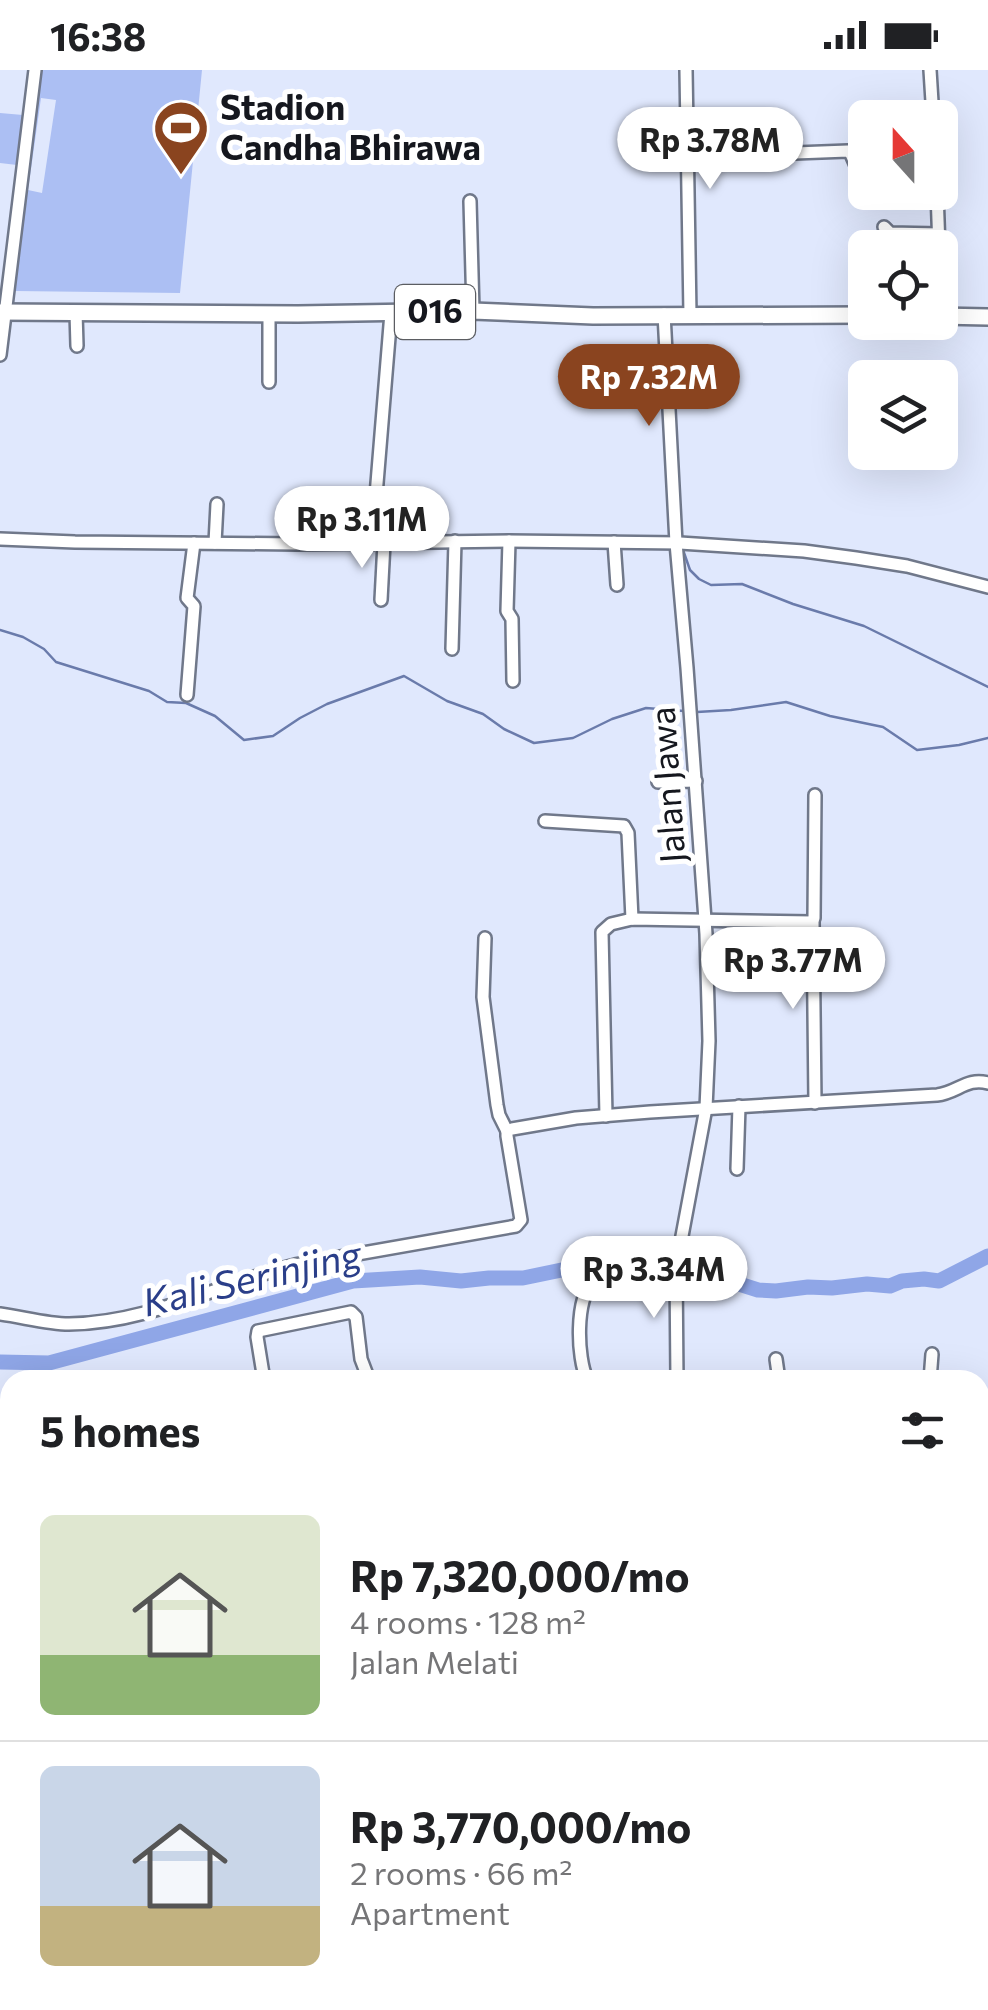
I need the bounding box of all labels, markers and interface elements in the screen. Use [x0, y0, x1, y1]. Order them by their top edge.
text: 16:38 [50, 12, 146, 59]
place label: Stadion Candha Bhirawa [220, 84, 481, 167]
sports icon: Stadion Candha Bhirawa [151, 98, 211, 177]
north arrow [848, 100, 958, 210]
map controls [848, 100, 958, 470]
pin: Rp 3.78M [607, 107, 813, 192]
text: Rp 3.78M [639, 119, 781, 159]
button: locate [848, 230, 958, 340]
road number: 016 [395, 285, 475, 339]
pin: Rp 7.32M [546, 344, 752, 429]
text: Rp 7.32M [580, 356, 718, 396]
button: layers [848, 360, 958, 470]
pin: Rp 3.11M [259, 486, 465, 571]
text: Rp 3.11M [296, 498, 428, 538]
street label: Jalan Jawa [639, 706, 692, 865]
pin: Rp 3.77M [690, 927, 896, 1012]
text: Rp 3.77M [723, 939, 863, 979]
water label: Kali Serinjing [138, 1228, 367, 1325]
pin: Rp 3.34M [551, 1236, 757, 1321]
text: Rp 3.34M [583, 1248, 725, 1288]
icon: filters [895, 1403, 950, 1458]
text: 5 homes [40, 1404, 200, 1456]
text: Rp 7,320,000/mo [350, 1549, 690, 1601]
icon: home [120, 1555, 240, 1675]
text: 4 rooms · 128 m² [350, 1601, 586, 1641]
text: Jalan Melati [350, 1641, 519, 1681]
text: Rp 3,770,000/mo [350, 1800, 691, 1852]
icon: home [120, 1806, 240, 1926]
text: 2 rooms · 66 m² [350, 1852, 572, 1892]
text: Apartment [350, 1892, 510, 1932]

